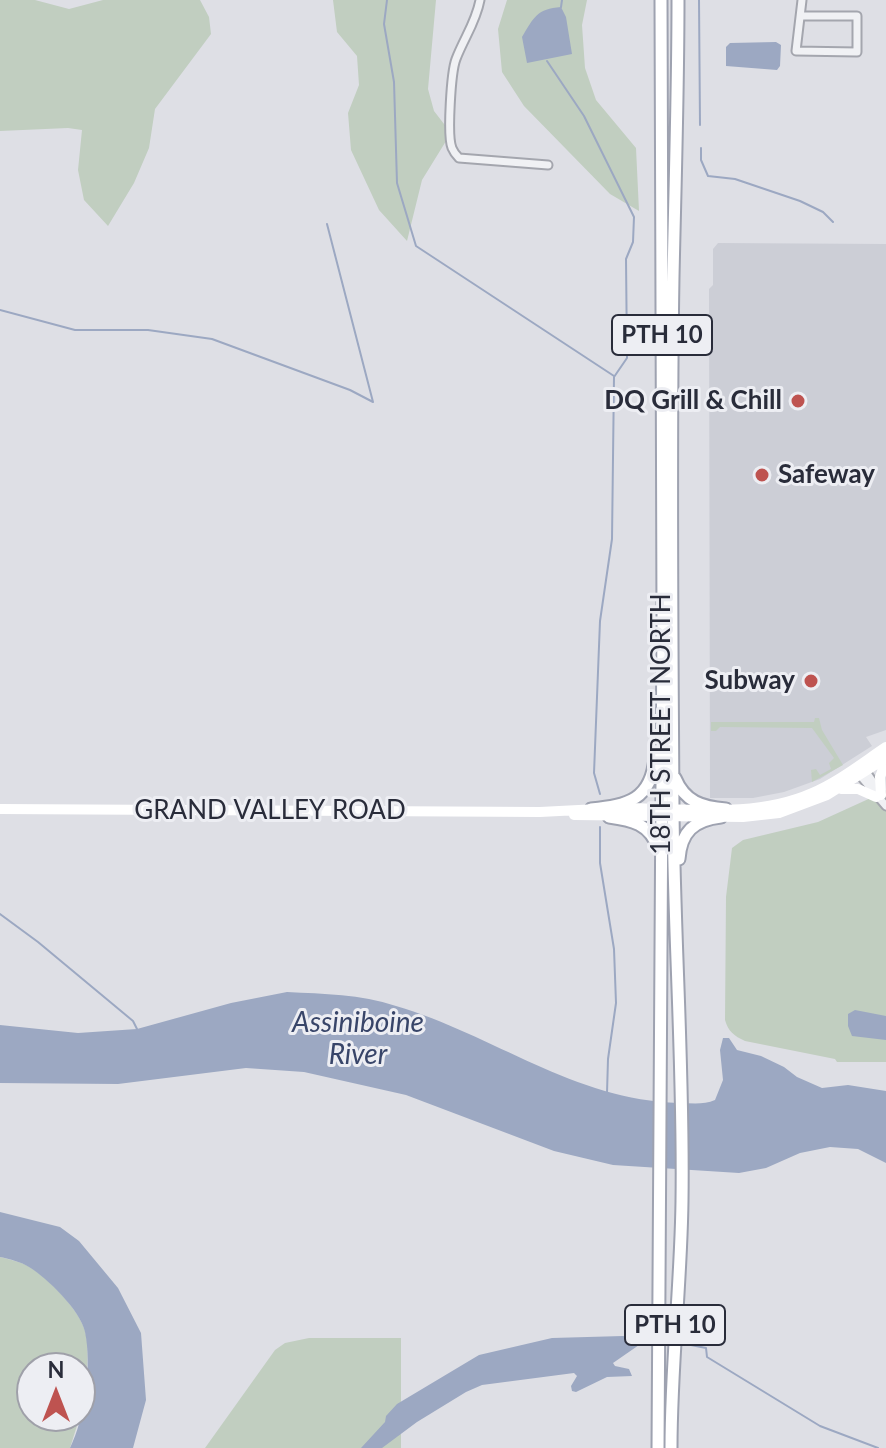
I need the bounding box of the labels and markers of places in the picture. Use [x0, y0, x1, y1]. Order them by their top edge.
place label: DQ Grill & Chill [604, 385, 782, 417]
marker: DQ Grill & Chill [789, 392, 807, 410]
place label: Safeway [778, 459, 875, 491]
marker: Safeway [753, 466, 771, 484]
place label: Subway [704, 665, 795, 697]
marker: Subway [802, 672, 820, 690]

